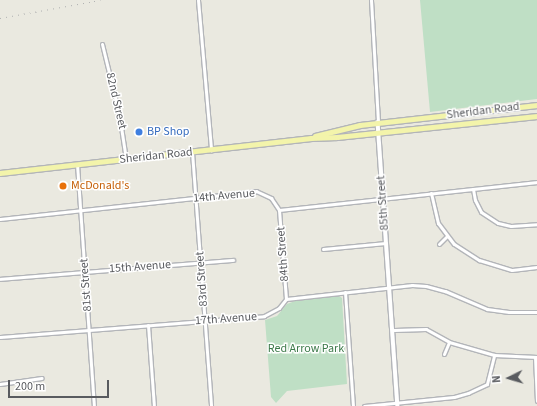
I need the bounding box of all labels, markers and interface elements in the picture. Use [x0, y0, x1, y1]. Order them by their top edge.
street label: 82nd Street [103, 71, 129, 131]
street label: Sheridan Road [446, 99, 520, 123]
place label: BP Shop [147, 125, 189, 139]
marker: BP Shop [134, 127, 144, 137]
street label: Sheridan Road [119, 145, 193, 167]
street label: 85th Street [374, 175, 392, 231]
place label: McDonald's [71, 179, 129, 193]
marker: McDonald's [58, 181, 68, 191]
street label: 14th Avenue [193, 186, 255, 206]
street label: 84th Street [274, 226, 292, 282]
street label: 83rd Street [193, 251, 211, 307]
street label: 81st Street [77, 258, 95, 312]
street label: 15th Avenue [109, 258, 171, 276]
street label: 17th Avenue [195, 310, 257, 328]
park label: Red Arrow Park [268, 342, 344, 356]
north arrow [489, 358, 529, 398]
scale bar [10, 372, 111, 398]
text: N [489, 375, 504, 383]
text: 200 m [15, 378, 45, 395]

